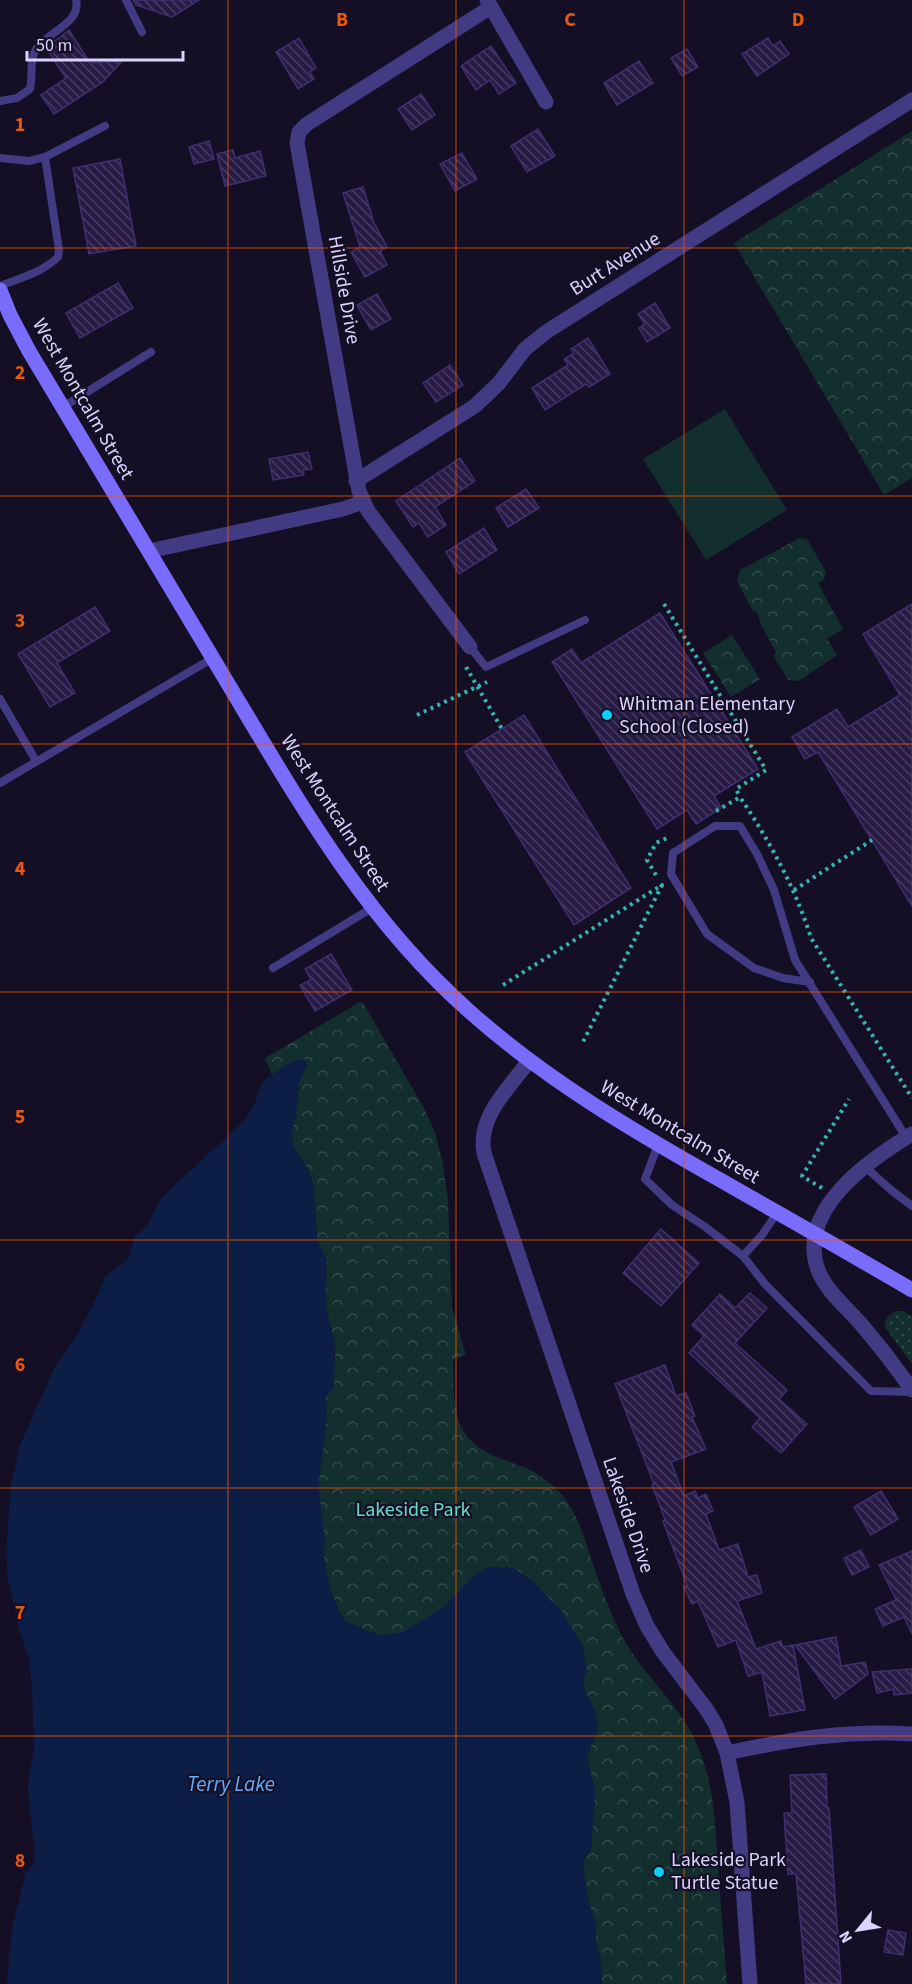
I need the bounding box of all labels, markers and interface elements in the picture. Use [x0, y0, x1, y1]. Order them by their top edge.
text: B [336, 6, 348, 34]
text: C [564, 6, 576, 34]
text: D [792, 6, 804, 34]
scale bar [27, 24, 183, 62]
text: 50 m [36, 33, 72, 58]
text: 1 [15, 111, 25, 139]
street label: Burt Avenue [564, 225, 666, 303]
street label: Hillside Drive [321, 233, 367, 347]
street label: West Montcalm Street [25, 313, 141, 485]
text: 2 [15, 359, 25, 387]
text: 3 [15, 607, 25, 635]
place label: Whitman Elementary School (Closed) [619, 690, 796, 741]
marker: Whitman Elementary School (Closed) [600, 708, 614, 722]
street label: West Montcalm Street [274, 729, 396, 897]
text: 4 [15, 855, 26, 883]
street label: West Montcalm Street [595, 1073, 765, 1191]
text: 5 [15, 1103, 25, 1131]
text: 6 [15, 1351, 25, 1379]
street label: Lakeside Drive [595, 1453, 661, 1577]
park label: Lakeside Park [356, 1496, 471, 1524]
text: 7 [15, 1599, 25, 1627]
water label: Terry Lake [187, 1769, 275, 1799]
place label: Lakeside Park Turtle Statue [671, 1846, 786, 1897]
text: 8 [15, 1847, 25, 1875]
marker: Lakeside Park Turtle Statue [652, 1865, 666, 1879]
north arrow [828, 1900, 888, 1960]
text: N [834, 1927, 858, 1947]

